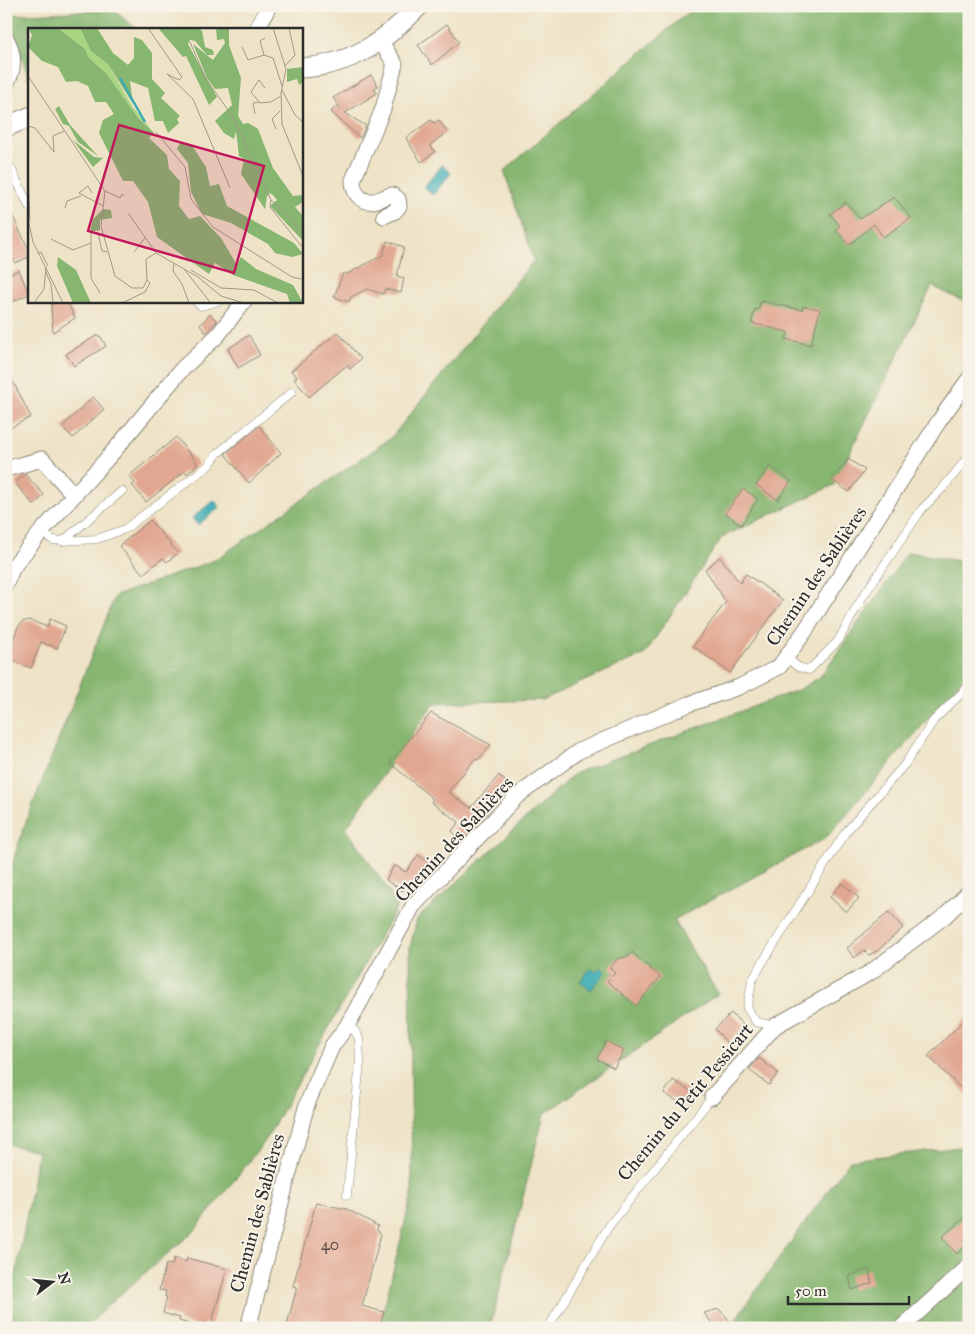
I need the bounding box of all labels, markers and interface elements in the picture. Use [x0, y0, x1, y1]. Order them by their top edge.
inset map [28, 28, 302, 302]
street label: Chemin des Sablières [761, 502, 871, 650]
street label: Chemin des Sablières [390, 771, 518, 907]
street label: Chemin du Petit Pessicart [612, 1018, 758, 1186]
street label: Chemin des Sablières [225, 1131, 289, 1295]
house number: 40 [321, 1235, 339, 1254]
north arrow [28, 1256, 78, 1306]
text: N [54, 1271, 74, 1287]
scale bar [788, 1274, 909, 1306]
text: 50 m [795, 1282, 827, 1300]

